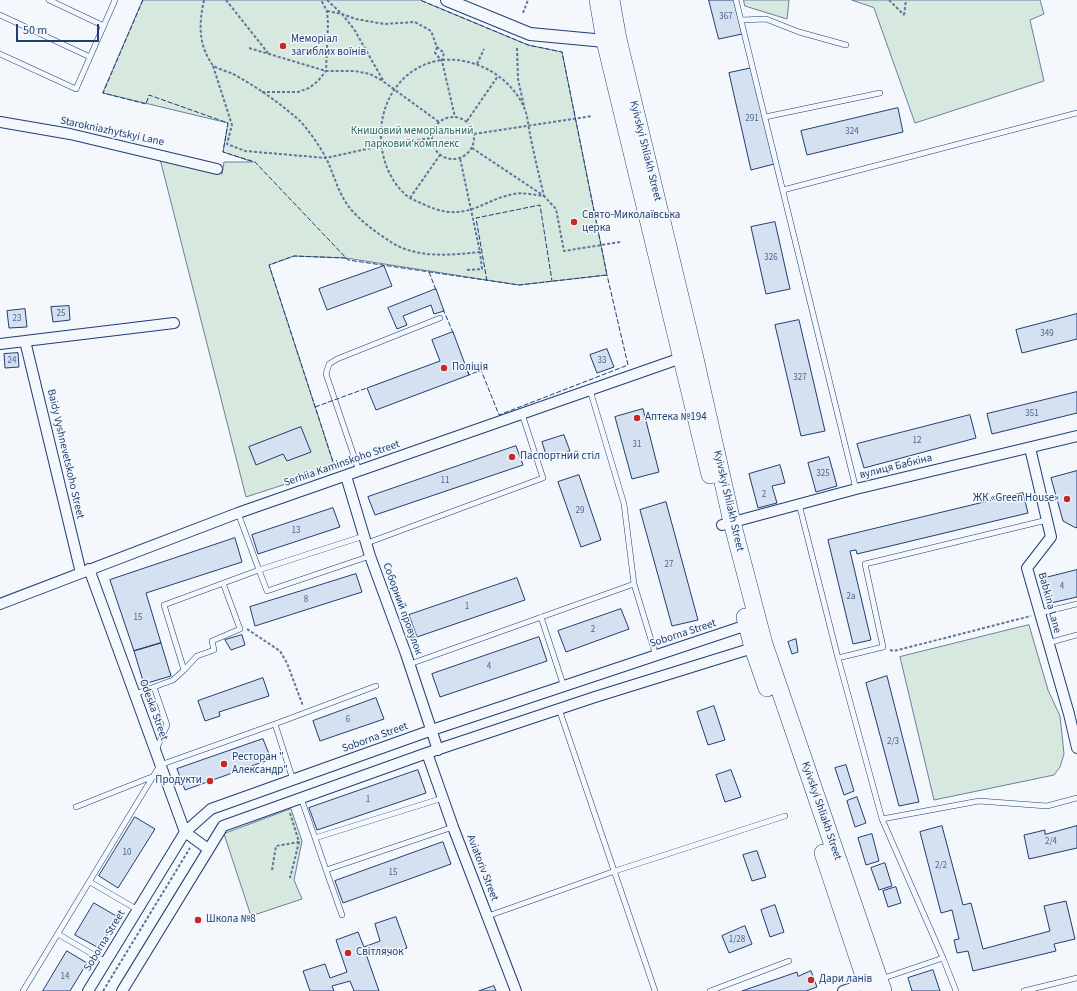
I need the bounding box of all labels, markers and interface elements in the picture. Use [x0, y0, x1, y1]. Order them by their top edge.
house number: 367 [719, 12, 733, 22]
scale bar [18, 16, 101, 42]
text: 50 m [23, 22, 47, 39]
place label: Меморіал загиблих воїнів [291, 33, 366, 59]
marker: Меморіал загиблих воїнів [278, 41, 288, 51]
street label: Kyivskyi Shliakh Street [626, 99, 664, 203]
house number: 291 [745, 114, 759, 124]
street label: Starokniazhytskyi Lane [59, 115, 165, 149]
park label: Книшовий меморіальний парковий комплекс [351, 125, 473, 151]
house number: 324 [845, 127, 859, 137]
place label: Свято-Миколаївська церка [582, 209, 680, 235]
marker: Свято-Миколаївська церка [569, 217, 579, 227]
house number: 326 [764, 253, 778, 263]
house number: 25 [57, 309, 65, 319]
house number: 23 [13, 314, 21, 324]
house number: 349 [1040, 329, 1054, 339]
house number: 24 [8, 356, 16, 366]
house number: 33 [598, 356, 606, 366]
place label: Поліція [452, 361, 488, 375]
marker: Поліція [439, 363, 449, 373]
house number: 327 [793, 373, 807, 383]
street label: Baidy Vyshnevetskoho Street [44, 388, 86, 520]
house number: 351 [1025, 409, 1039, 419]
place label: Аптека №194 [645, 411, 707, 425]
marker: Аптека №194 [632, 413, 642, 423]
house number: 12 [913, 436, 921, 446]
street label: Serhiia Kaminskoho Street [282, 438, 402, 490]
house number: 31 [633, 440, 641, 450]
street label: Kyivskyi Shliakh Street [710, 449, 746, 553]
place label: Паспортний стіл [520, 450, 600, 464]
marker: Паспортний стіл [507, 452, 517, 462]
street label: вулиця Бабкіна [858, 452, 934, 482]
house number: 325 [816, 469, 830, 479]
house number: 11 [441, 476, 449, 486]
house number: 2 [762, 490, 766, 500]
place label: ЖК «Green House» [973, 492, 1059, 506]
marker: ЖК «Green House» [1062, 494, 1072, 504]
house number: 29 [576, 506, 584, 516]
house number: 13 [292, 526, 300, 536]
house number: 27 [665, 560, 673, 570]
street label: Соборний провулок [379, 561, 425, 657]
street label: Babkina Lane [1035, 571, 1063, 635]
house number: 4 [1060, 582, 1064, 592]
house number: 2а [846, 592, 856, 602]
house number: 8 [304, 595, 308, 605]
house number: 1 [465, 602, 469, 612]
house number: 15 [134, 613, 142, 623]
street label: Soborna Street [648, 617, 718, 651]
house number: 2 [591, 625, 595, 635]
house number: 4 [487, 662, 491, 672]
street label: Odeska Street [136, 678, 170, 742]
house number: 6 [346, 715, 350, 725]
street label: Soborna Street [340, 720, 410, 756]
house number: 2/3 [887, 737, 899, 747]
place label: Ресторан " Александр" [232, 751, 288, 777]
marker: Ресторан " Александр" [219, 759, 229, 769]
street label: Kyivskyi Shliakh Street [798, 760, 844, 862]
place label: Продукти [155, 774, 202, 788]
marker: Продукти [205, 776, 215, 786]
house number: 1 [366, 795, 370, 805]
street label: Aviatoriv Street [463, 833, 501, 903]
house number: 2/4 [1045, 837, 1057, 847]
house number: 10 [123, 848, 131, 858]
house number: 2/2 [935, 861, 947, 871]
house number: 15 [389, 868, 397, 878]
street label: Soborna Street [82, 908, 128, 974]
place label: Школа №8 [206, 913, 256, 927]
marker: Школа №8 [193, 915, 203, 925]
house number: 1/28 [729, 935, 745, 945]
place label: Світлячок [356, 946, 404, 960]
marker: Світлячок [343, 948, 353, 958]
house number: 14 [61, 972, 69, 982]
place label: Дари ланів [819, 973, 872, 987]
marker: Дари ланів [806, 975, 816, 985]

